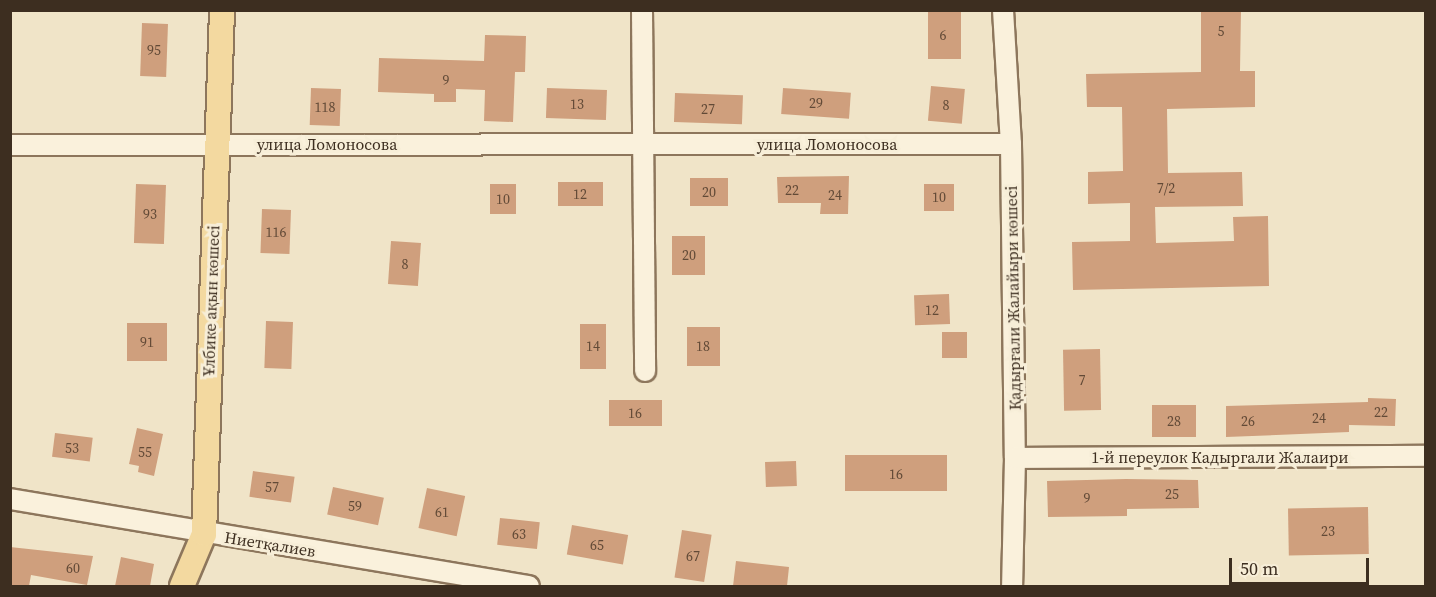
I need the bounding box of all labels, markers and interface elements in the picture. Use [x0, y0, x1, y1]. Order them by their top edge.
house number: 5 [1218, 23, 1224, 39]
house number: 6 [940, 27, 946, 43]
house number: 95 [147, 42, 161, 58]
house number: 9 [443, 72, 449, 88]
house number: 29 [809, 95, 823, 111]
house number: 13 [570, 96, 584, 112]
house number: 8 [943, 97, 949, 113]
house number: 118 [315, 99, 335, 115]
house number: 27 [701, 101, 715, 117]
street label: улица Ломоносова [257, 134, 397, 154]
street label: улица Ломоносова [757, 134, 897, 154]
house number: 7/2 [1157, 180, 1175, 196]
house number: 22 [785, 182, 799, 198]
house number: 20 [702, 184, 716, 200]
house number: 12 [573, 186, 587, 202]
street label: Қадырғали Жалайыри көшесі [1001, 186, 1025, 410]
house number: 24 [828, 187, 842, 203]
house number: 10 [932, 189, 946, 205]
house number: 10 [496, 191, 510, 207]
house number: 93 [143, 206, 157, 222]
house number: 116 [266, 224, 286, 240]
street label: Ұлбике ақын көшесі [199, 225, 223, 377]
house number: 20 [682, 247, 696, 263]
house number: 8 [402, 256, 408, 272]
house number: 12 [925, 302, 939, 318]
house number: 91 [140, 334, 154, 350]
house number: 14 [586, 338, 600, 354]
house number: 18 [696, 338, 710, 354]
house number: 7 [1079, 372, 1085, 388]
house number: 22 [1374, 404, 1388, 420]
house number: 16 [628, 405, 642, 421]
house number: 24 [1312, 410, 1326, 426]
house number: 28 [1167, 413, 1181, 429]
house number: 26 [1241, 413, 1255, 429]
house number: 53 [65, 440, 79, 456]
house number: 55 [138, 444, 152, 460]
street label: 1-й переулок Кадыргали Жалаири [1091, 447, 1349, 467]
house number: 16 [889, 466, 903, 482]
house number: 57 [265, 479, 279, 495]
house number: 25 [1165, 486, 1179, 502]
house number: 9 [1084, 490, 1090, 506]
house number: 59 [348, 498, 362, 514]
house number: 61 [435, 504, 449, 520]
house number: 23 [1321, 523, 1335, 539]
house number: 63 [512, 526, 526, 542]
street label: Ниетқалиев [223, 527, 317, 561]
house number: 65 [590, 537, 604, 553]
scale bar [1232, 546, 1372, 584]
house number: 67 [686, 548, 700, 564]
text: 50 m [1240, 556, 1278, 581]
house number: 60 [66, 560, 80, 576]

